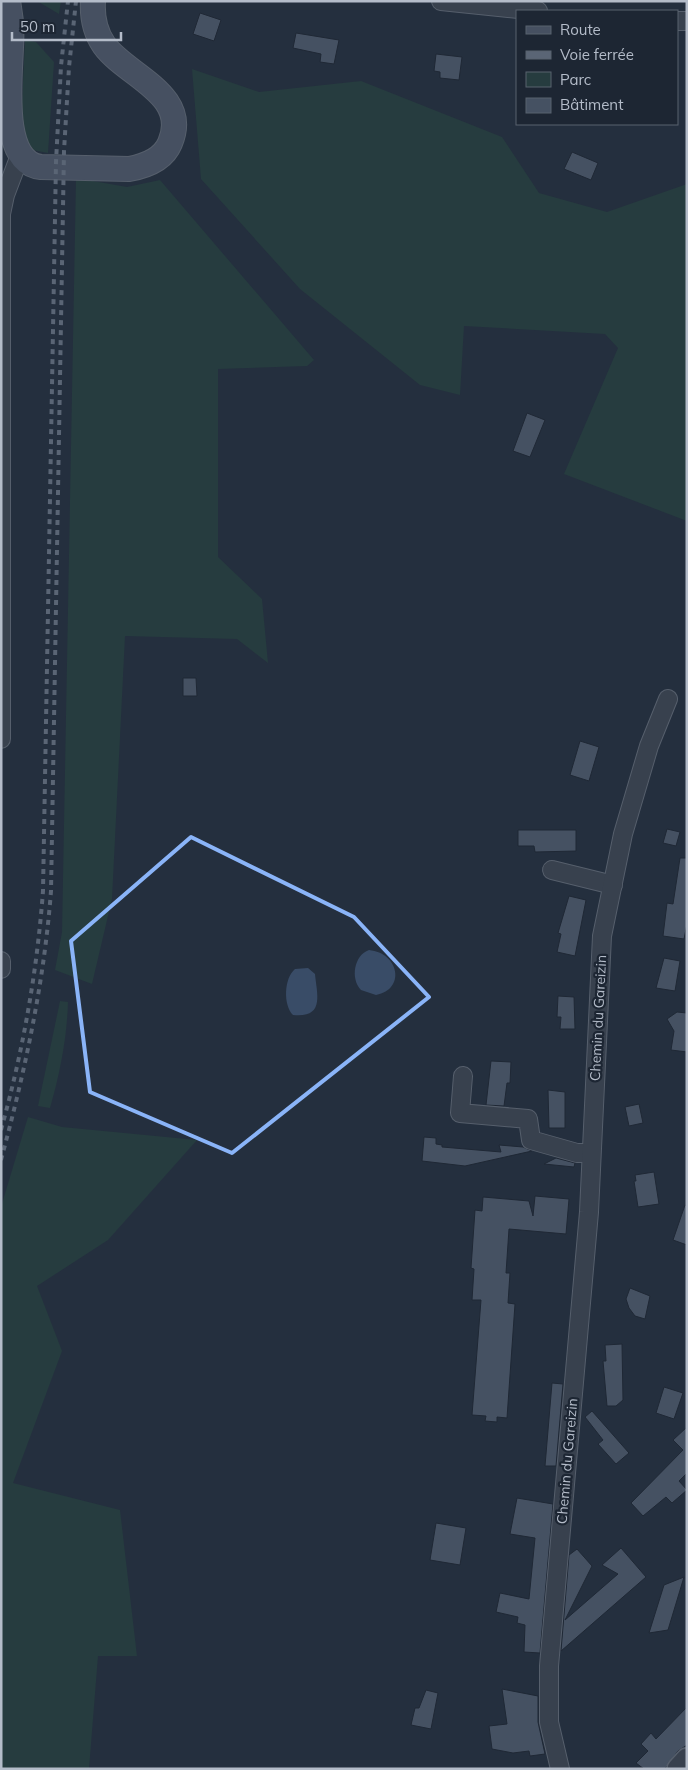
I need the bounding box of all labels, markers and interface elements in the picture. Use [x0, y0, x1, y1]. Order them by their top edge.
scale bar [12, 10, 121, 42]
legend [516, 10, 678, 125]
text: 50 m [20, 17, 55, 36]
text: Route [560, 20, 601, 39]
text: Voie ferrée [560, 45, 634, 64]
text: Parc [560, 70, 591, 89]
text: Bâtiment [560, 95, 623, 114]
street label: Chemin du Gareizin [586, 954, 610, 1082]
street label: Chemin du Gareizin [553, 1397, 581, 1525]

